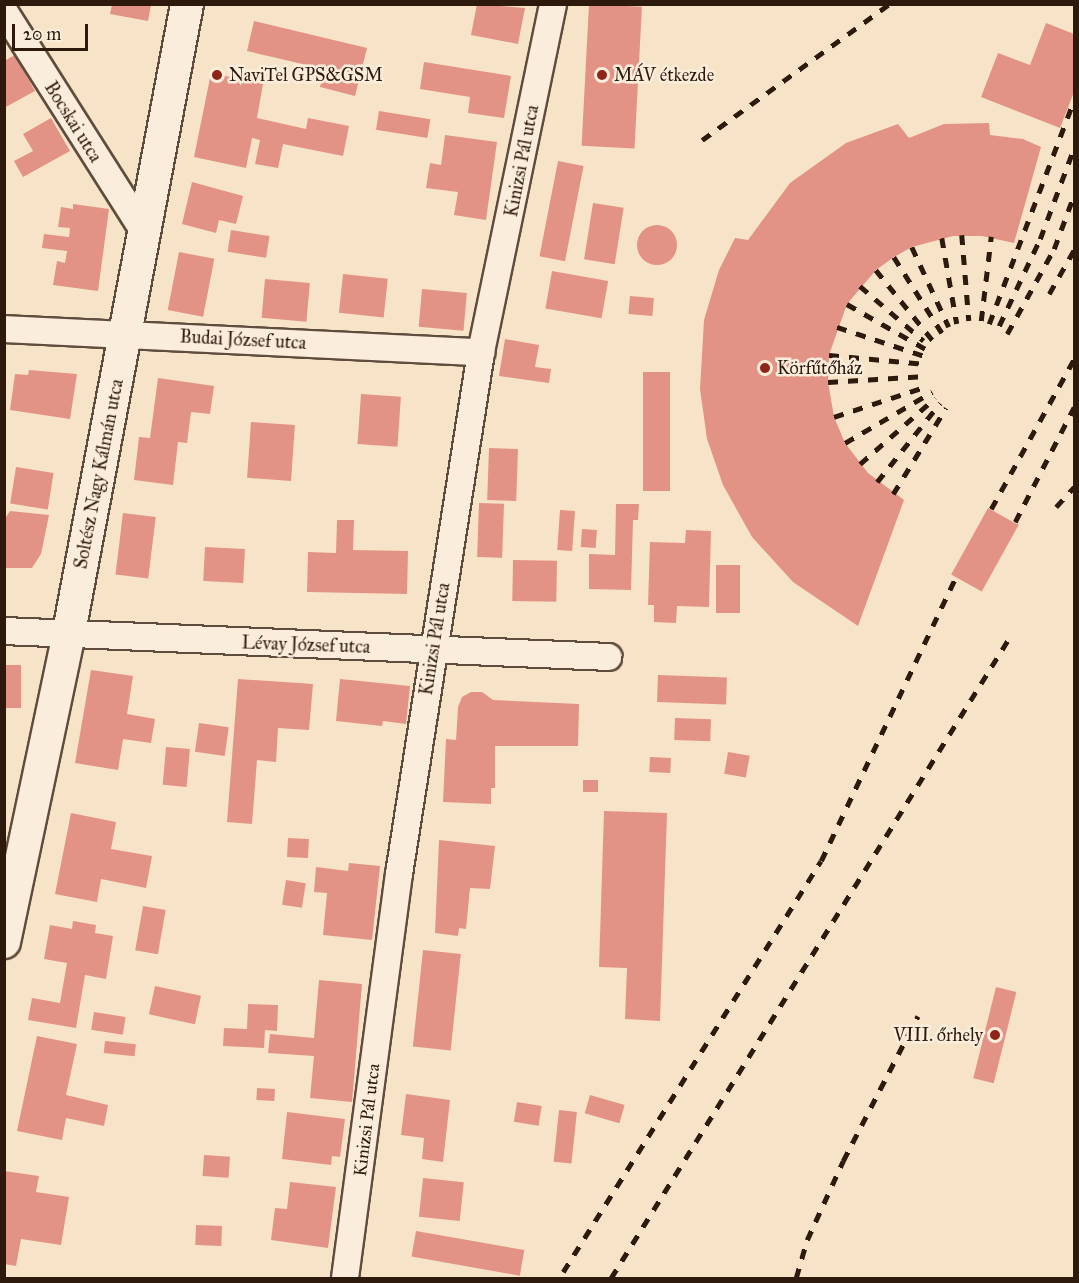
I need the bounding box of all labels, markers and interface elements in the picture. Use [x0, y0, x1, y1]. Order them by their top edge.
scale bar [15, 12, 92, 50]
text: 20 m [23, 23, 61, 45]
place label: NaviTel GPS&GSM [229, 64, 383, 86]
place label: MÁV étkezde [614, 64, 714, 86]
marker: NaviTel GPS&GSM [210, 68, 224, 82]
marker: MÁV étkezde [595, 68, 609, 82]
street label: Bocskai utca [40, 78, 106, 166]
street label: Kinizsi Pál utca [501, 103, 543, 219]
street label: Budai József utca [179, 326, 307, 354]
place label: Körfűtőház [777, 357, 862, 379]
marker: Körfűtőház [758, 361, 772, 375]
street label: Soltész Nagy Kálmán utca [70, 377, 128, 571]
street label: Kinizsi Pál utca [415, 581, 455, 697]
street label: Lévay József utca [241, 632, 371, 658]
place label: VIII. őrhely [894, 1024, 983, 1046]
marker: VIII. őrhely [988, 1028, 1002, 1042]
street label: Kinizsi Pál utca [349, 1062, 385, 1178]

